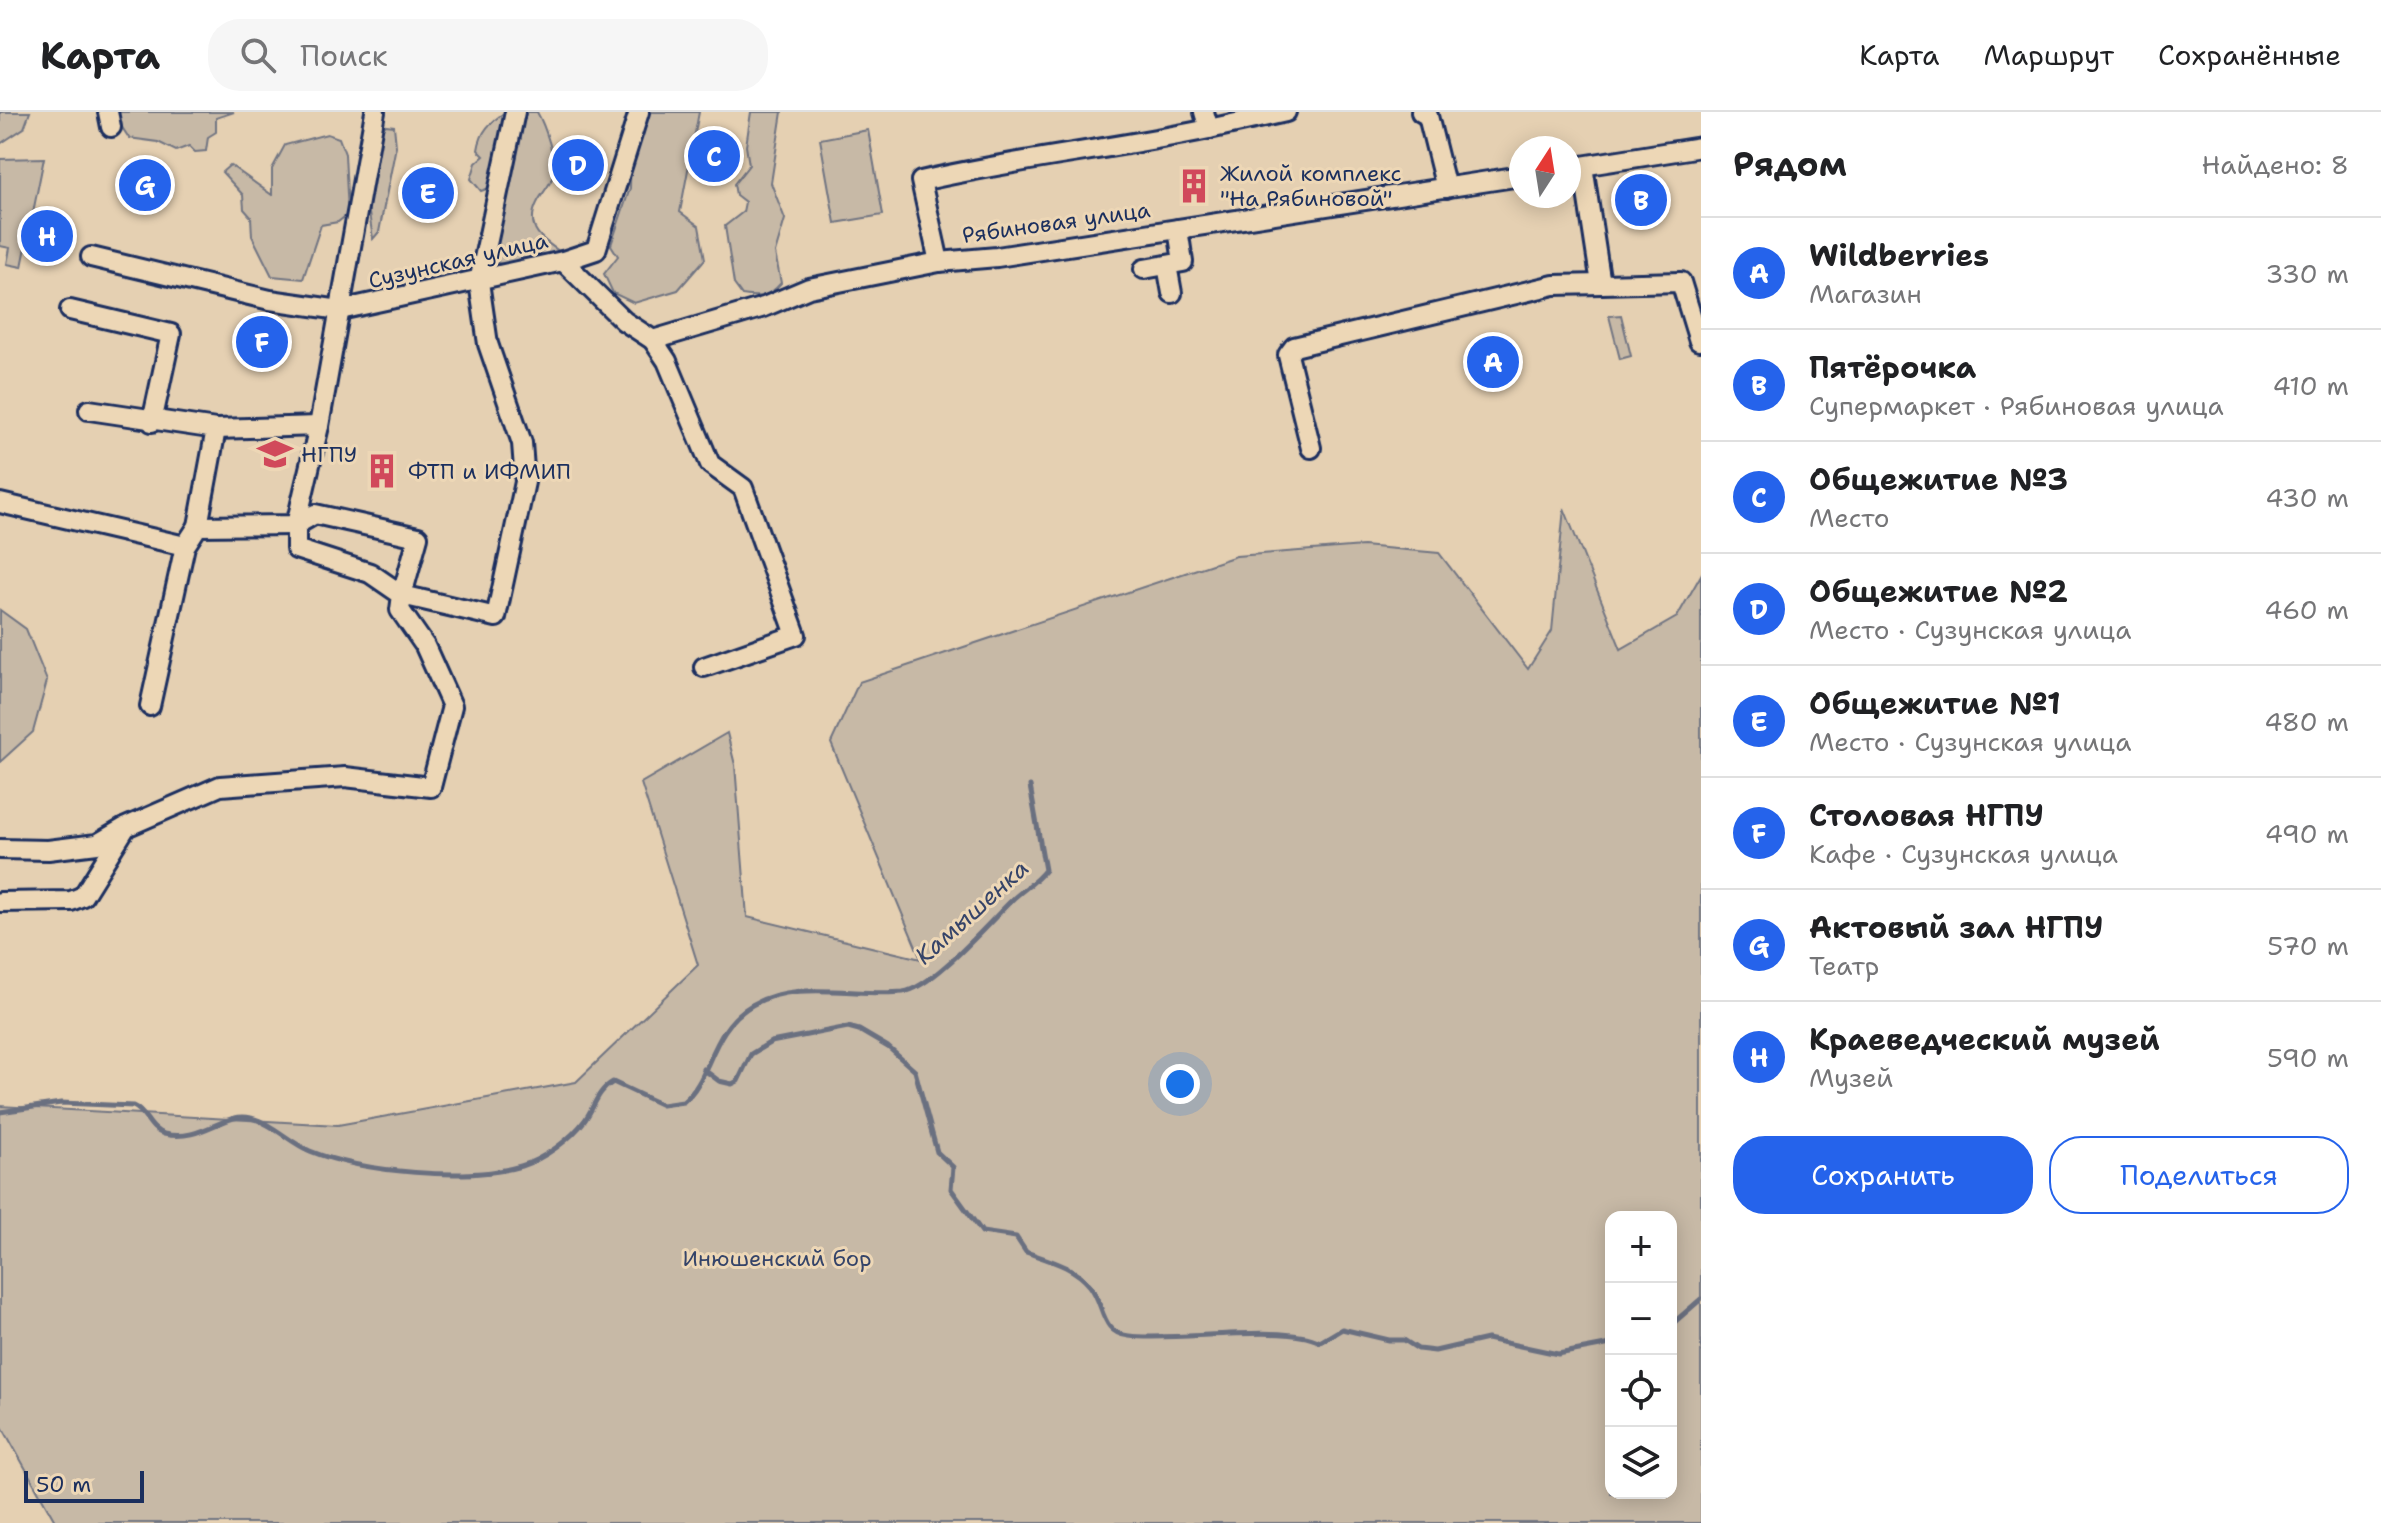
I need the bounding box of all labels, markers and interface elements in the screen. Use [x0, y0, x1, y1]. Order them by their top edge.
search box [208, 19, 768, 91]
text: Карта [40, 30, 160, 81]
icon: search [236, 33, 280, 77]
text: Поиск [300, 35, 388, 76]
text: Карта [1859, 36, 1939, 74]
text: Маршрут [1983, 36, 2114, 74]
text: Сохранённые [2158, 36, 2341, 74]
pin: C [688, 126, 740, 186]
pin: D [552, 135, 604, 195]
north arrow [1509, 136, 1581, 208]
text: Рядом [1733, 141, 1847, 187]
text: Найдено: 8 [2202, 147, 2349, 182]
pin: G [119, 155, 171, 215]
place label: Жилой комплекс "На Рябиновой" [1220, 159, 1402, 213]
pin: E [402, 163, 454, 223]
building icon: Жилой комплекс "На Рябиновой" [1175, 167, 1213, 205]
pin: B [1615, 170, 1667, 230]
street label: Рябиновая улица [960, 195, 1152, 250]
pin: H [21, 206, 73, 266]
street label: Сузунская улица [365, 226, 551, 295]
text: Wildberries [1809, 235, 1989, 276]
text: A [1749, 256, 1769, 291]
text: 330 m [2265, 256, 2349, 291]
text: Магазин [1809, 276, 1922, 311]
pin: F [236, 312, 288, 372]
pin: A [1467, 332, 1519, 392]
text: Пятёрочка [1809, 347, 1976, 388]
text: B [1751, 368, 1767, 403]
text: 410 m [2272, 368, 2349, 403]
text: Супермаркет · Рябиновая улица [1809, 388, 2224, 423]
school or university icon: НГПУ [256, 435, 294, 473]
place label: НГПУ [301, 440, 357, 469]
building icon: ФТП и ИФМИП [363, 452, 401, 490]
place label: ФТП и ИФМИП [408, 457, 571, 486]
text: Общежитие №3 [1809, 459, 2068, 500]
text: C [1751, 480, 1767, 515]
text: 430 m [2265, 480, 2349, 515]
text: Место [1809, 500, 1890, 535]
text: Общежитие №2 [1809, 571, 2068, 612]
text: D [1750, 592, 1768, 627]
text: 460 m [2264, 592, 2349, 627]
text: Место · Сузунская улица [1809, 612, 2131, 647]
text: Общежитие №1 [1809, 683, 2061, 724]
text: E [1750, 704, 1768, 739]
text: 480 m [2264, 704, 2349, 739]
text: Место · Сузунская улица [1809, 724, 2131, 759]
text: Столовая НГПУ [1809, 795, 2044, 836]
text: F [1751, 816, 1767, 851]
text: 490 m [2265, 816, 2349, 851]
text: Кафе · Сузунская улица [1809, 836, 2118, 871]
water label: Камышенка [908, 852, 1036, 972]
text: Актовый зал НГПУ [1809, 907, 2103, 948]
text: G [1749, 928, 1769, 963]
text: 570 m [2267, 928, 2349, 963]
text: Театр [1809, 948, 1879, 983]
text: Краеведческий музей [1809, 1019, 2160, 1060]
text: H [1750, 1040, 1768, 1075]
text: 590 m [2267, 1040, 2349, 1075]
text: Музей [1809, 1060, 1893, 1095]
your location [1160, 1064, 1200, 1104]
button: Сохранить [1733, 1136, 2033, 1214]
button: Поделиться [2049, 1136, 2349, 1214]
map controls [1605, 1211, 1677, 1499]
button: + [1605, 1211, 1677, 1283]
park label: Инюшенский бор [682, 1244, 872, 1273]
button: − [1605, 1283, 1677, 1355]
button: locate [1605, 1355, 1677, 1427]
button: layers [1605, 1427, 1677, 1499]
scale bar [24, 1467, 144, 1503]
text: 50 m [36, 1470, 91, 1499]

